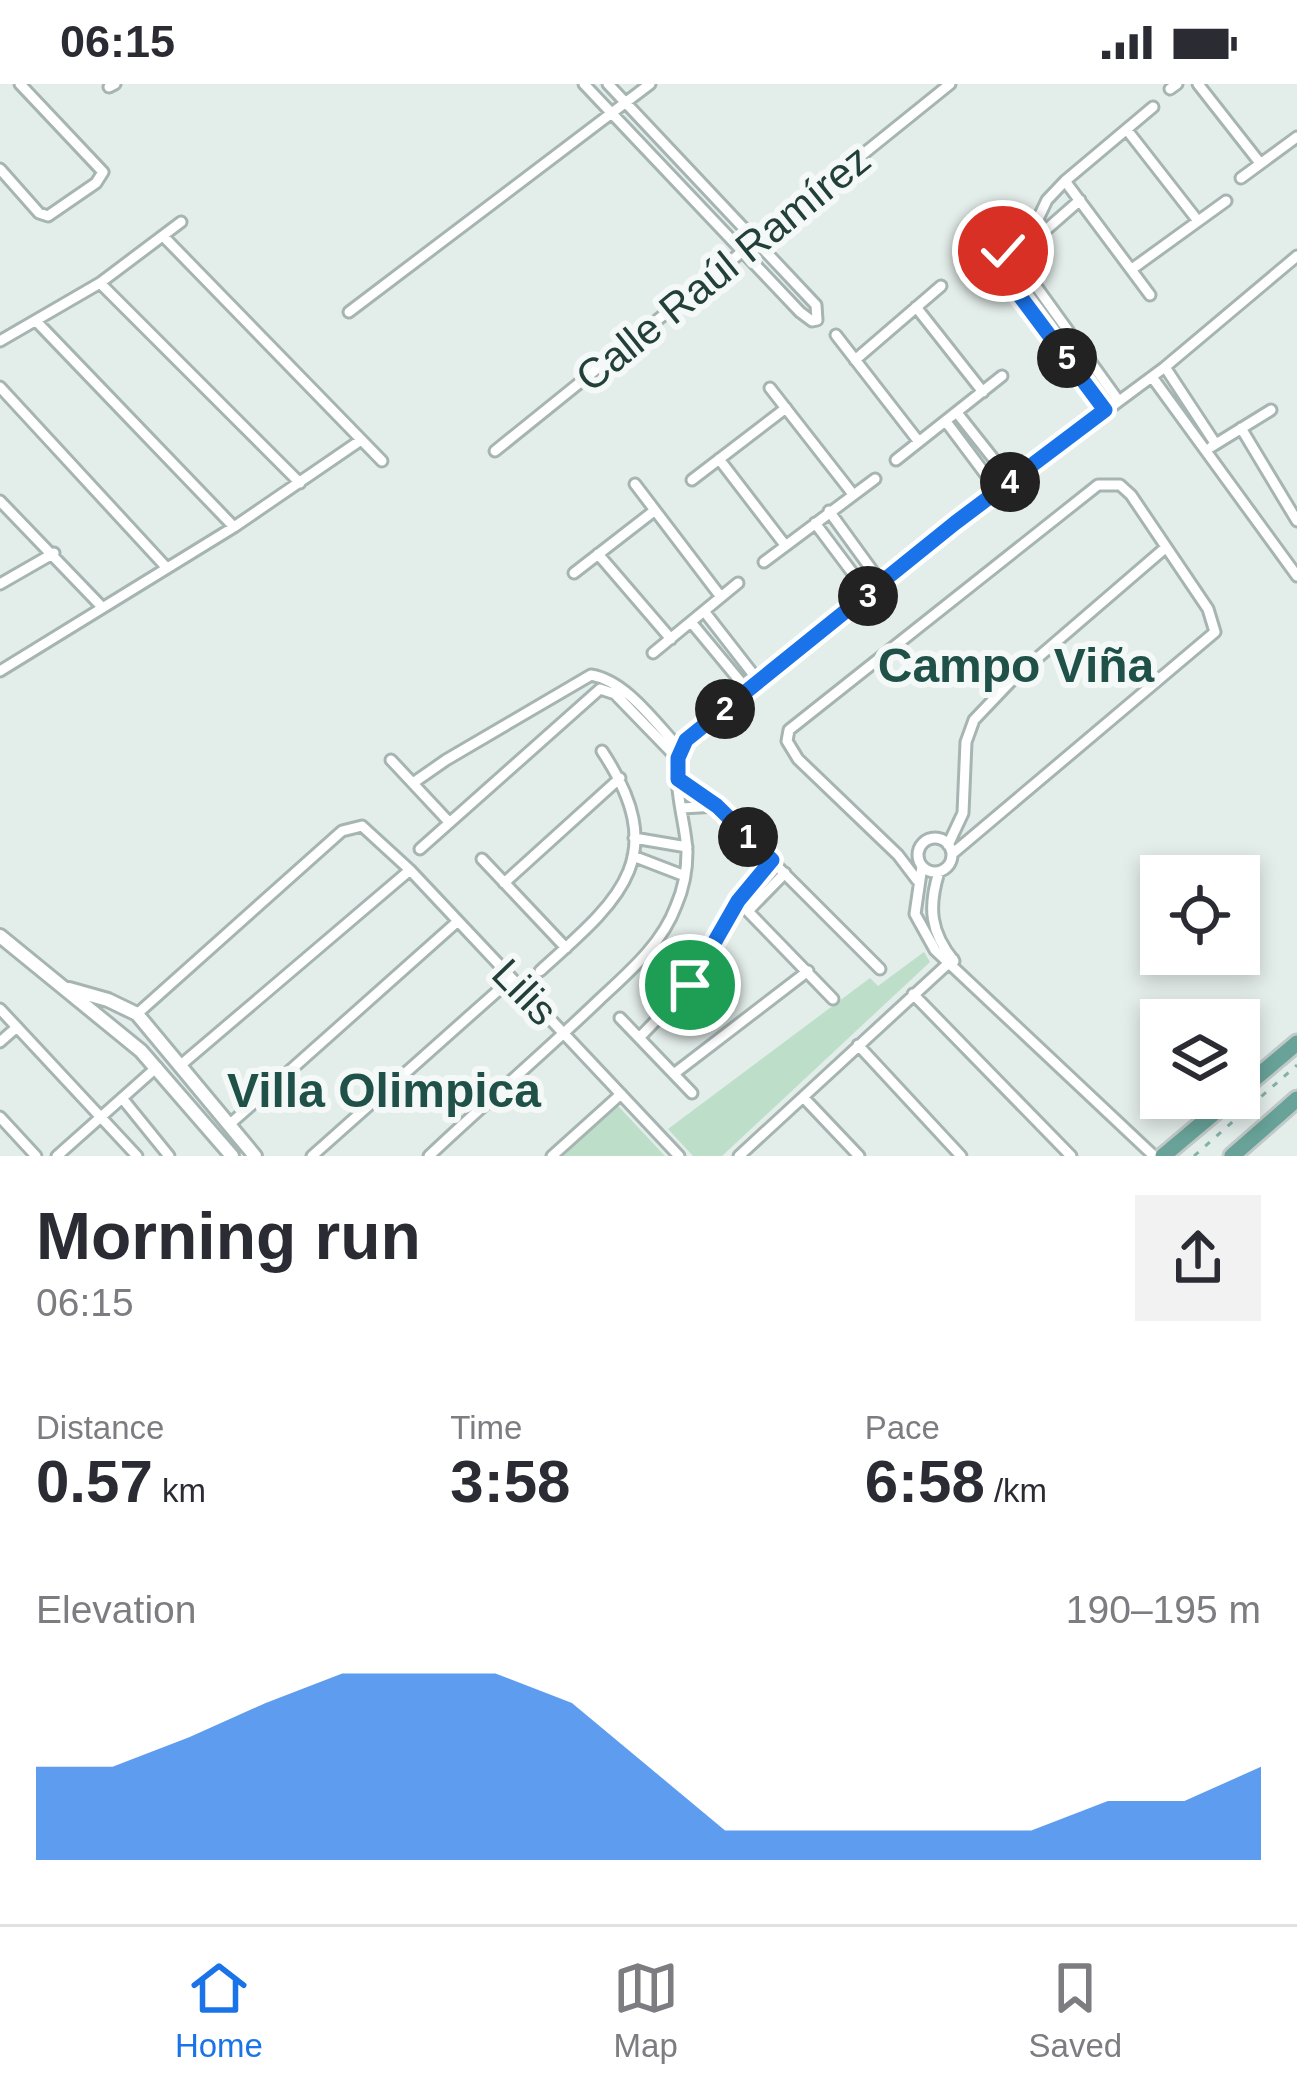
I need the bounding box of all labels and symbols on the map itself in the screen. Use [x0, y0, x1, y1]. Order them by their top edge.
street label: Calle Raúl Ramírez [567, 135, 879, 401]
pin [952, 200, 1054, 302]
pin: 5 [1037, 328, 1097, 388]
pin: 4 [980, 452, 1040, 512]
pin: 3 [838, 566, 898, 626]
district label: Campo Viña [878, 639, 1155, 692]
pin: 2 [695, 679, 755, 739]
pin: 1 [718, 807, 778, 867]
pin [639, 934, 741, 1036]
street label: Lilis [483, 950, 567, 1034]
district label: Villa Olimpica [227, 1064, 541, 1117]

